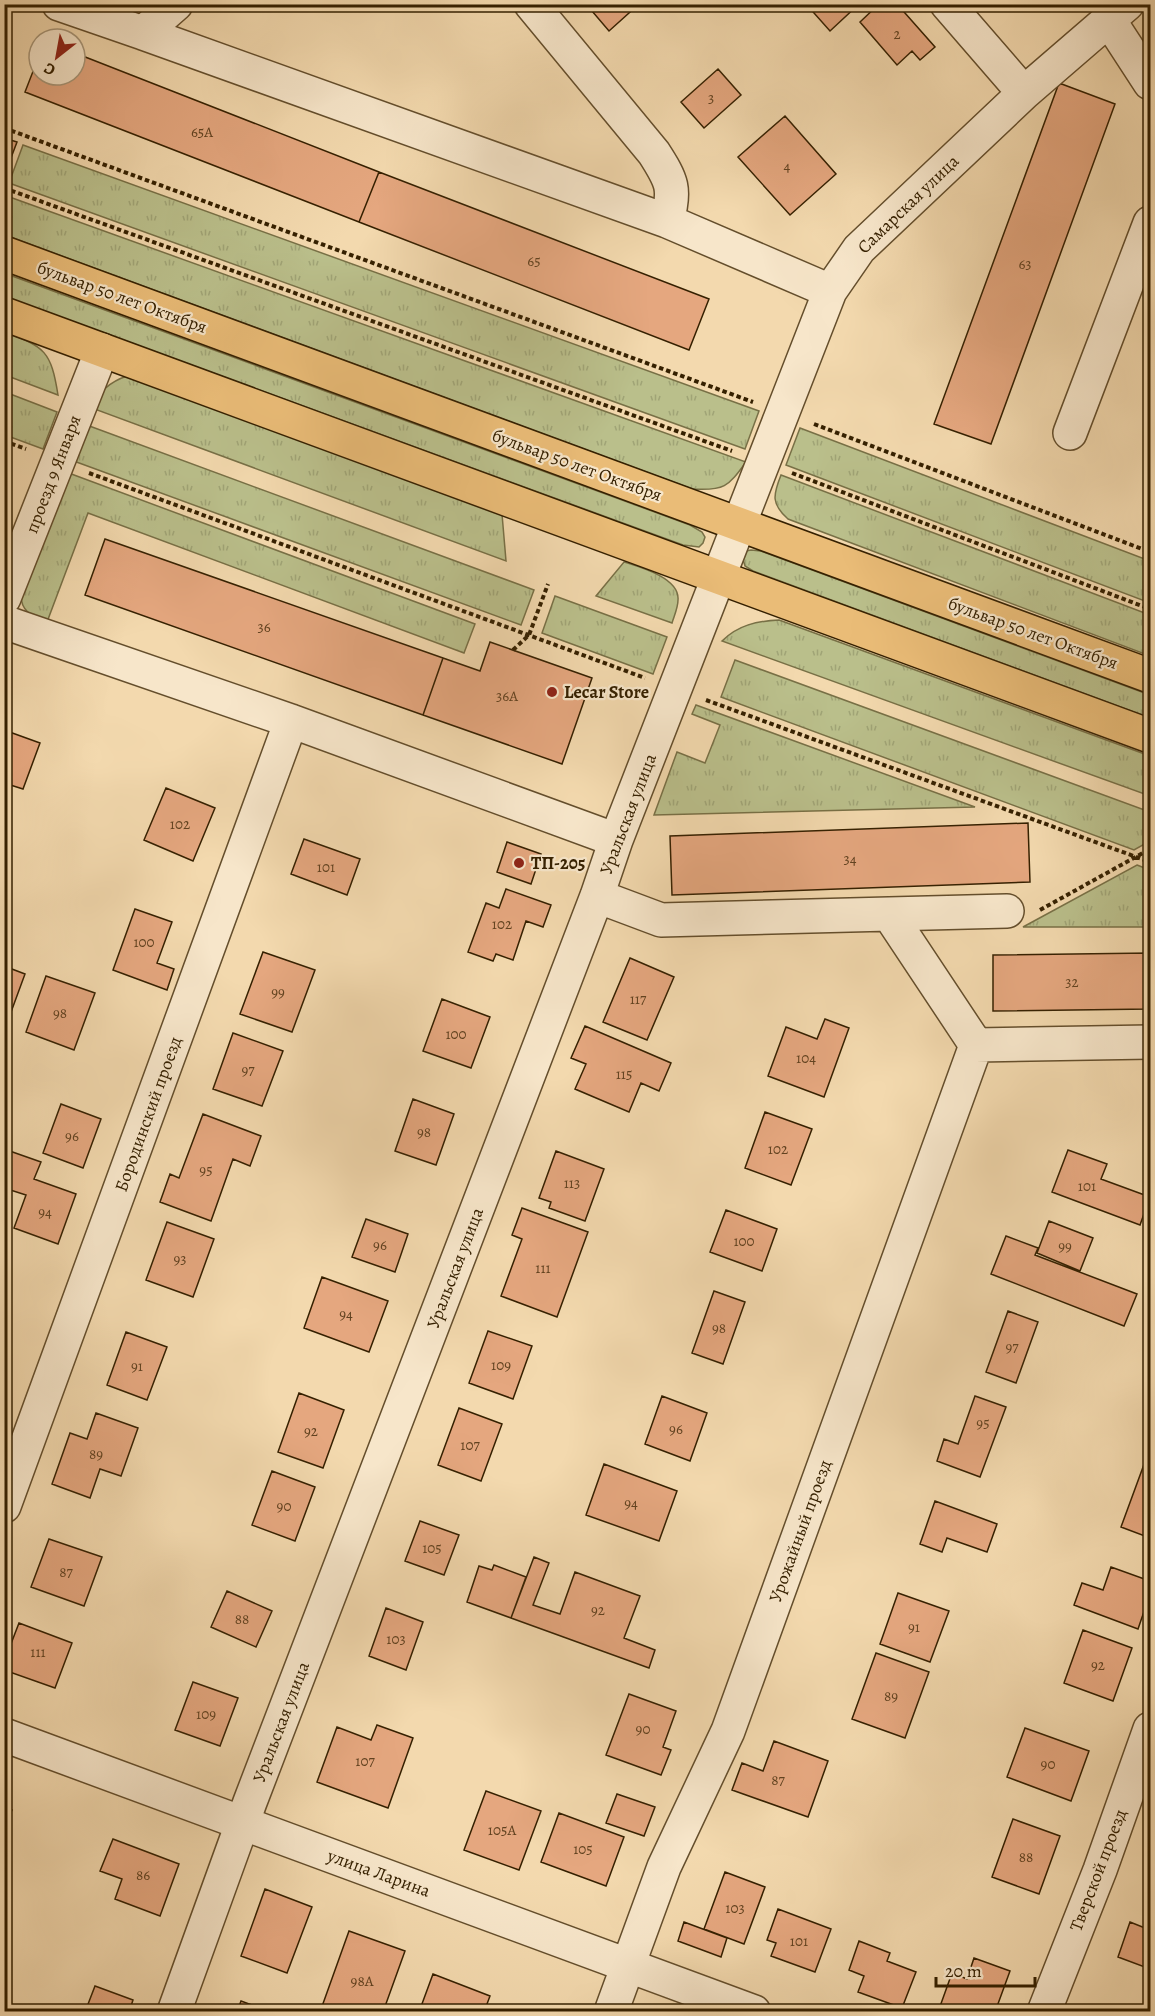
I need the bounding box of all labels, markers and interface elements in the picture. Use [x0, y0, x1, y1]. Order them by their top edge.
house number: 2 [893, 24, 901, 44]
north arrow [27, 27, 87, 87]
text: С [40, 57, 60, 81]
house number: 3 [708, 88, 714, 108]
house number: 65А [191, 122, 213, 142]
street label: Самарская улица [852, 149, 965, 259]
house number: 4 [784, 156, 791, 176]
house number: 65 [527, 251, 541, 271]
house number: 63 [1018, 254, 1032, 274]
street label: бульвар 50 лет Октября [34, 255, 210, 339]
street label: проезд 9 Января [19, 411, 87, 537]
street label: бульвар 50 лет Октября [489, 423, 665, 507]
street label: бульвар 50 лет Октября [945, 591, 1121, 675]
house number: 36 [257, 617, 271, 637]
place label: Lecar Store [564, 680, 649, 704]
marker: Lecar Store [545, 685, 559, 699]
house number: 36А [496, 686, 518, 706]
street label: Уральская улица [594, 750, 662, 878]
house number: 102 [170, 814, 190, 834]
house number: 34 [843, 849, 857, 869]
place label: ТП-205 [531, 851, 586, 875]
marker: ТП-205 [512, 856, 526, 870]
house number: 101 [317, 857, 335, 877]
house number: 102 [492, 914, 512, 934]
house number: 100 [133, 932, 155, 952]
house number: 32 [1065, 972, 1079, 992]
house number: 99 [271, 982, 285, 1002]
house number: 117 [630, 989, 647, 1009]
house number: 98 [53, 1003, 67, 1023]
house number: 100 [445, 1024, 467, 1044]
street label: Бородинский проезд [109, 1033, 187, 1195]
house number: 104 [796, 1048, 816, 1068]
house number: 97 [241, 1060, 255, 1080]
house number: 115 [616, 1064, 632, 1084]
house number: 98 [417, 1122, 431, 1142]
house number: 96 [65, 1126, 79, 1146]
house number: 102 [768, 1139, 788, 1159]
house number: 95 [199, 1160, 213, 1180]
house number: 113 [564, 1173, 580, 1193]
house number: 101 [1078, 1176, 1096, 1196]
house number: 94 [38, 1202, 52, 1222]
street label: Уральская улица [421, 1204, 489, 1332]
house number: 100 [733, 1231, 755, 1251]
house number: 96 [373, 1235, 387, 1255]
house number: 99 [1058, 1236, 1072, 1256]
house number: 93 [173, 1249, 187, 1269]
house number: 111 [535, 1258, 551, 1278]
house number: 94 [339, 1304, 353, 1324]
house number: 98 [712, 1318, 726, 1338]
house number: 97 [1005, 1337, 1019, 1357]
house number: 109 [491, 1355, 511, 1375]
house number: 91 [131, 1356, 143, 1376]
house number: 95 [976, 1413, 990, 1433]
house number: 96 [669, 1419, 683, 1439]
house number: 92 [304, 1421, 318, 1441]
house number: 107 [460, 1435, 480, 1455]
house number: 89 [89, 1444, 103, 1464]
street label: Урожайный проезд [763, 1456, 837, 1606]
house number: 94 [624, 1493, 638, 1513]
house number: 90 [277, 1496, 291, 1516]
house number: 105 [422, 1538, 442, 1558]
house number: 87 [59, 1562, 73, 1582]
house number: 92 [591, 1600, 605, 1620]
house number: 88 [235, 1609, 249, 1629]
house number: 91 [908, 1617, 920, 1637]
house number: 103 [386, 1629, 406, 1649]
house number: 111 [30, 1642, 46, 1662]
house number: 92 [1091, 1655, 1105, 1675]
street label: Уральская улица [247, 1658, 315, 1786]
house number: 89 [884, 1686, 898, 1706]
house number: 109 [196, 1704, 216, 1724]
house number: 90 [636, 1719, 650, 1739]
house number: 107 [355, 1751, 375, 1771]
house number: 90 [1041, 1754, 1055, 1774]
house number: 87 [771, 1770, 785, 1790]
street label: Тверской проезд [1064, 1805, 1132, 1935]
house number: 105А [488, 1820, 516, 1840]
house number: 105 [573, 1839, 593, 1859]
street label: улица Ларина [323, 1843, 434, 1903]
house number: 88 [1019, 1847, 1033, 1867]
house number: 86 [136, 1865, 150, 1885]
house number: 103 [725, 1898, 745, 1918]
house number: 101 [790, 1931, 808, 1951]
scale bar [936, 1950, 1035, 1988]
text: 20 m [945, 1959, 982, 1983]
house number: 98А [351, 1971, 374, 1991]

